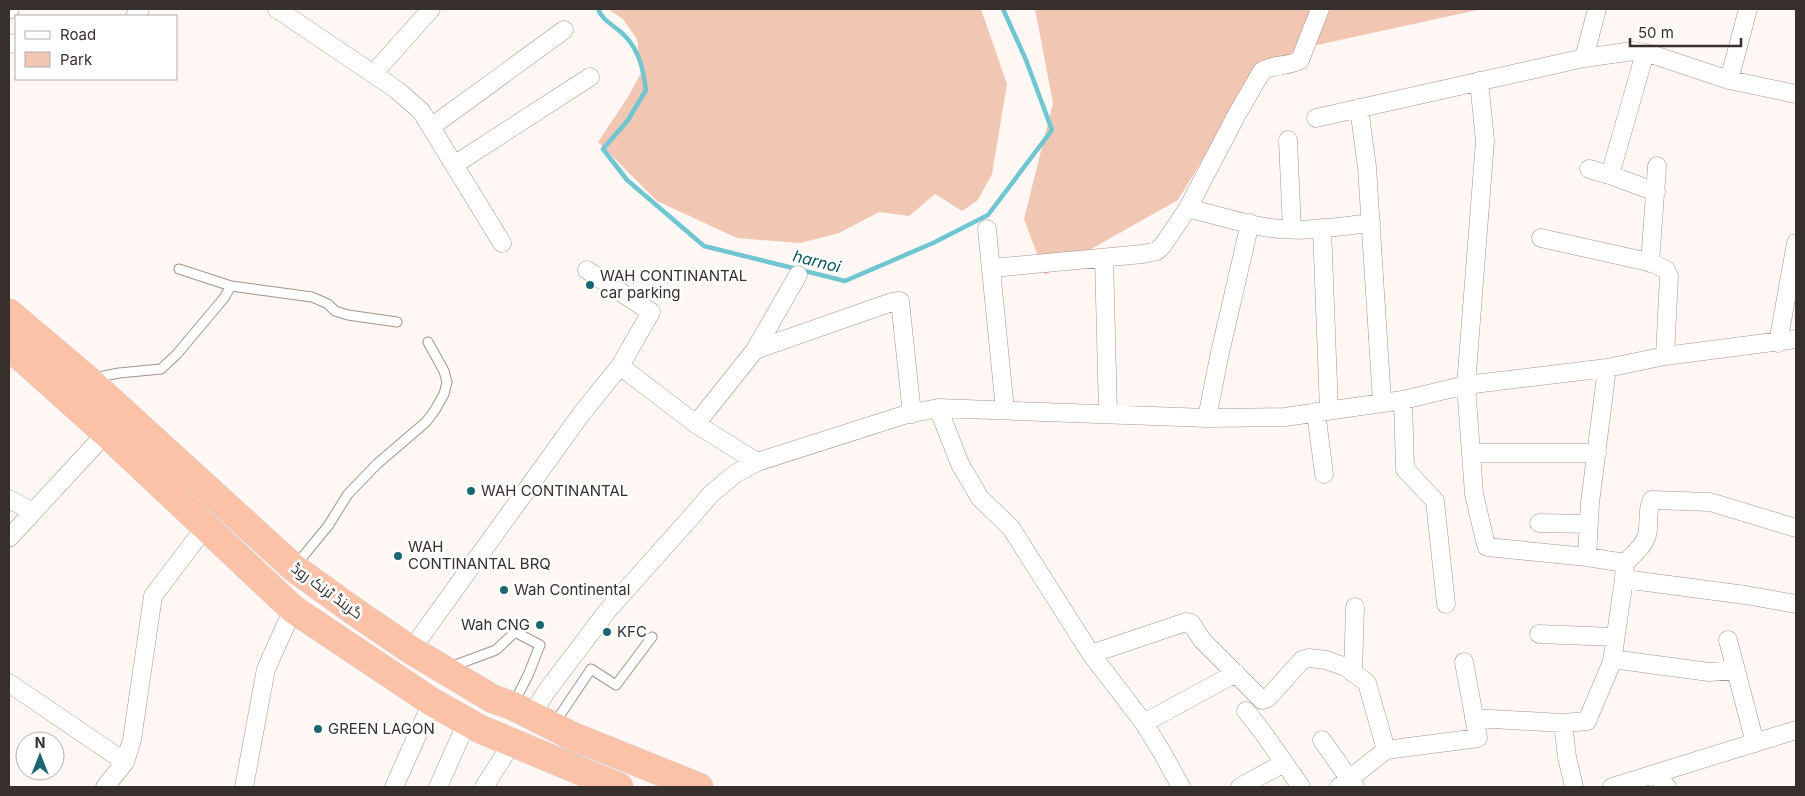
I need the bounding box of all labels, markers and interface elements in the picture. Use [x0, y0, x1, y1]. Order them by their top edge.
legend [15, 15, 178, 80]
scale bar [1630, 15, 1741, 47]
text: 50 m [1638, 23, 1674, 42]
text: Road [60, 25, 96, 44]
text: Park [60, 50, 93, 69]
water label: harnoi [791, 245, 844, 277]
place label: WAH CONTINANTAL car parking [600, 266, 747, 302]
marker: WAH CONTINANTAL car parking [584, 279, 596, 291]
place label: WAH CONTINANTAL [481, 481, 628, 500]
marker: WAH CONTINANTAL [465, 485, 477, 497]
place label: WAH CONTINANTAL BRQ [408, 537, 551, 573]
marker: WAH CONTINANTAL BRQ [392, 550, 404, 562]
street label: گرینڈ ٹرنک روڈ [288, 558, 367, 623]
place label: Wah Continental [514, 580, 630, 599]
marker: Wah Continental [498, 584, 510, 596]
place label: Wah CNG [461, 615, 530, 634]
marker: Wah CNG [534, 619, 546, 631]
place label: KFC [617, 622, 647, 641]
marker: KFC [601, 626, 613, 638]
place label: GREEN LAGON [328, 719, 435, 738]
marker: GREEN LAGON [312, 723, 324, 735]
north arrow [15, 731, 65, 781]
text: N [35, 734, 45, 751]

